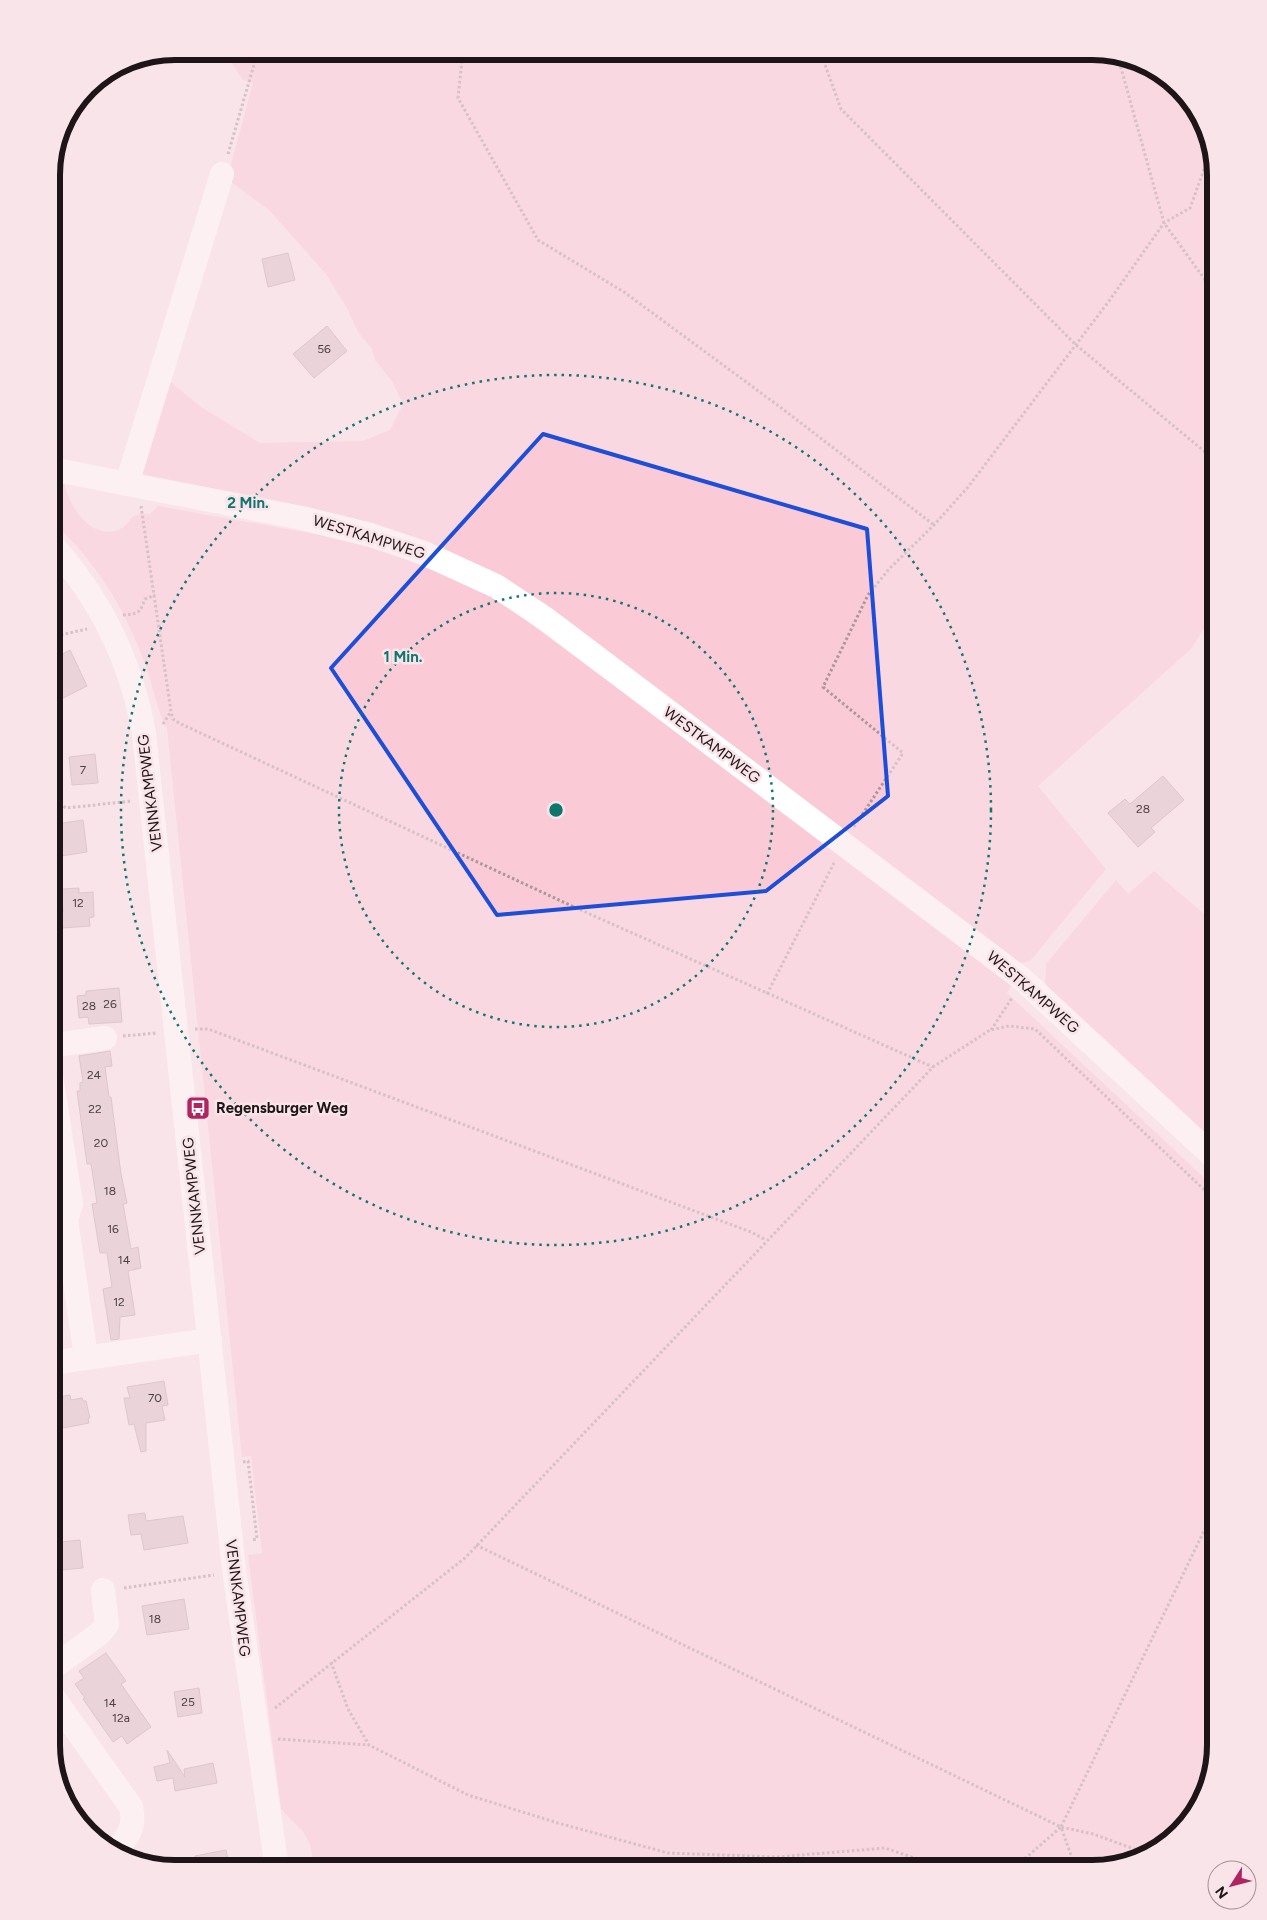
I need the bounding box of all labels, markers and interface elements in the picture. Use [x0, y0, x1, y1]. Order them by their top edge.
house number: 56 [317, 342, 331, 356]
text: 2 Min. [227, 494, 269, 512]
street label: WESTKAMPWEG [311, 511, 427, 563]
text: 1 Min. [384, 648, 423, 666]
street label: WESTKAMPWEG [660, 703, 764, 787]
street label: VENNKAMPWEG [134, 733, 166, 853]
house number: 7 [80, 763, 87, 777]
centre of rings [547, 801, 565, 819]
house number: 28 [1136, 802, 1150, 816]
house number: 12 [72, 896, 84, 910]
street label: WESTKAMPWEG [983, 947, 1083, 1037]
house number: 26 [103, 997, 117, 1011]
house number: 28 [82, 999, 96, 1013]
house number: 24 [87, 1068, 102, 1082]
bus stop icon: Regensburger Weg [185, 1095, 211, 1121]
place label: Regensburger Weg [216, 1099, 348, 1117]
house number: 22 [88, 1102, 102, 1116]
house number: 20 [94, 1136, 109, 1150]
street label: VENNKAMPWEG [179, 1136, 209, 1256]
house number: 18 [104, 1184, 116, 1198]
house number: 16 [107, 1222, 119, 1236]
house number: 14 [118, 1253, 131, 1267]
house number: 12 [113, 1295, 125, 1309]
house number: 70 [148, 1391, 162, 1405]
street label: VENNKAMPWEG [222, 1538, 254, 1658]
house number: 18 [149, 1612, 161, 1626]
house number: 25 [181, 1695, 195, 1709]
house number: 14 [104, 1696, 117, 1710]
house number: 12a [112, 1711, 130, 1725]
north arrow [1207, 1860, 1257, 1910]
text: N [1212, 1883, 1232, 1902]

